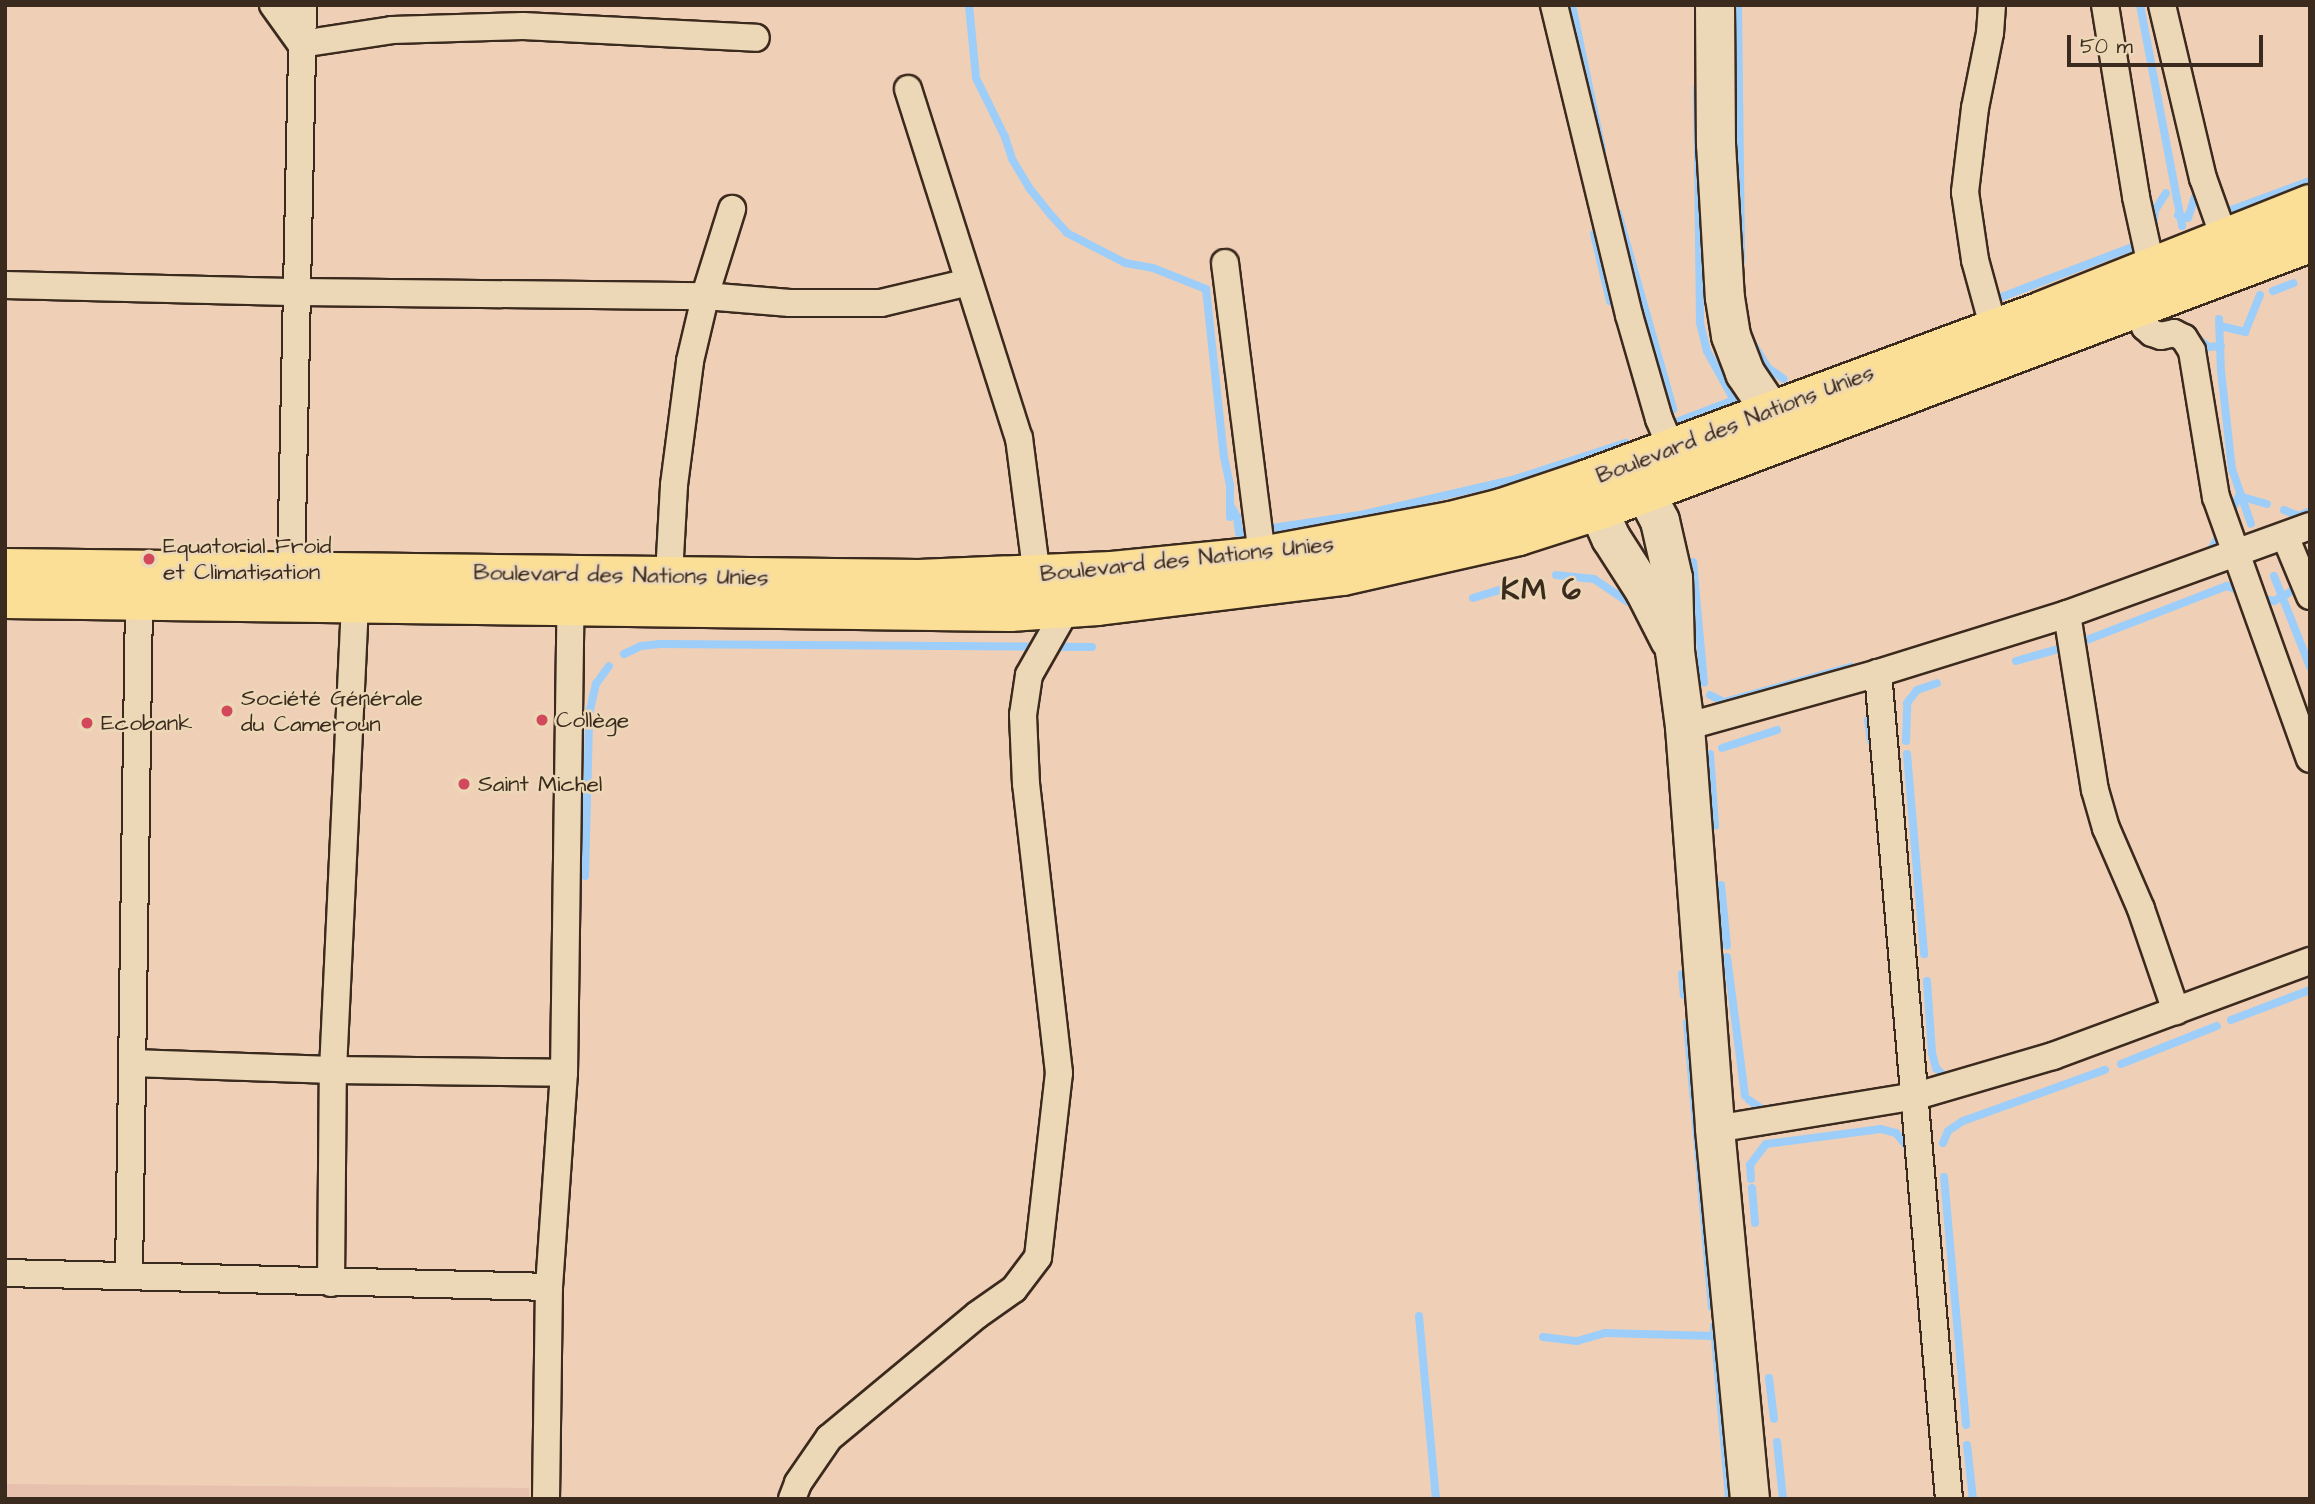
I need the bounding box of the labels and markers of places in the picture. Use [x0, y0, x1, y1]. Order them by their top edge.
place label: Equatorial Froid et Climatisation [163, 532, 332, 586]
marker: Equatorial Froid et Climatisation [141, 551, 157, 567]
place label: Société Générale du Cameroun [241, 684, 423, 738]
marker: Société Générale du Cameroun [219, 703, 235, 719]
place label: Collège [556, 706, 629, 734]
place label: Ecobank [101, 709, 192, 737]
marker: Collège [534, 712, 550, 728]
marker: Ecobank [79, 715, 95, 731]
place label: Saint Michel [478, 770, 602, 798]
marker: Saint Michel [456, 776, 472, 792]

